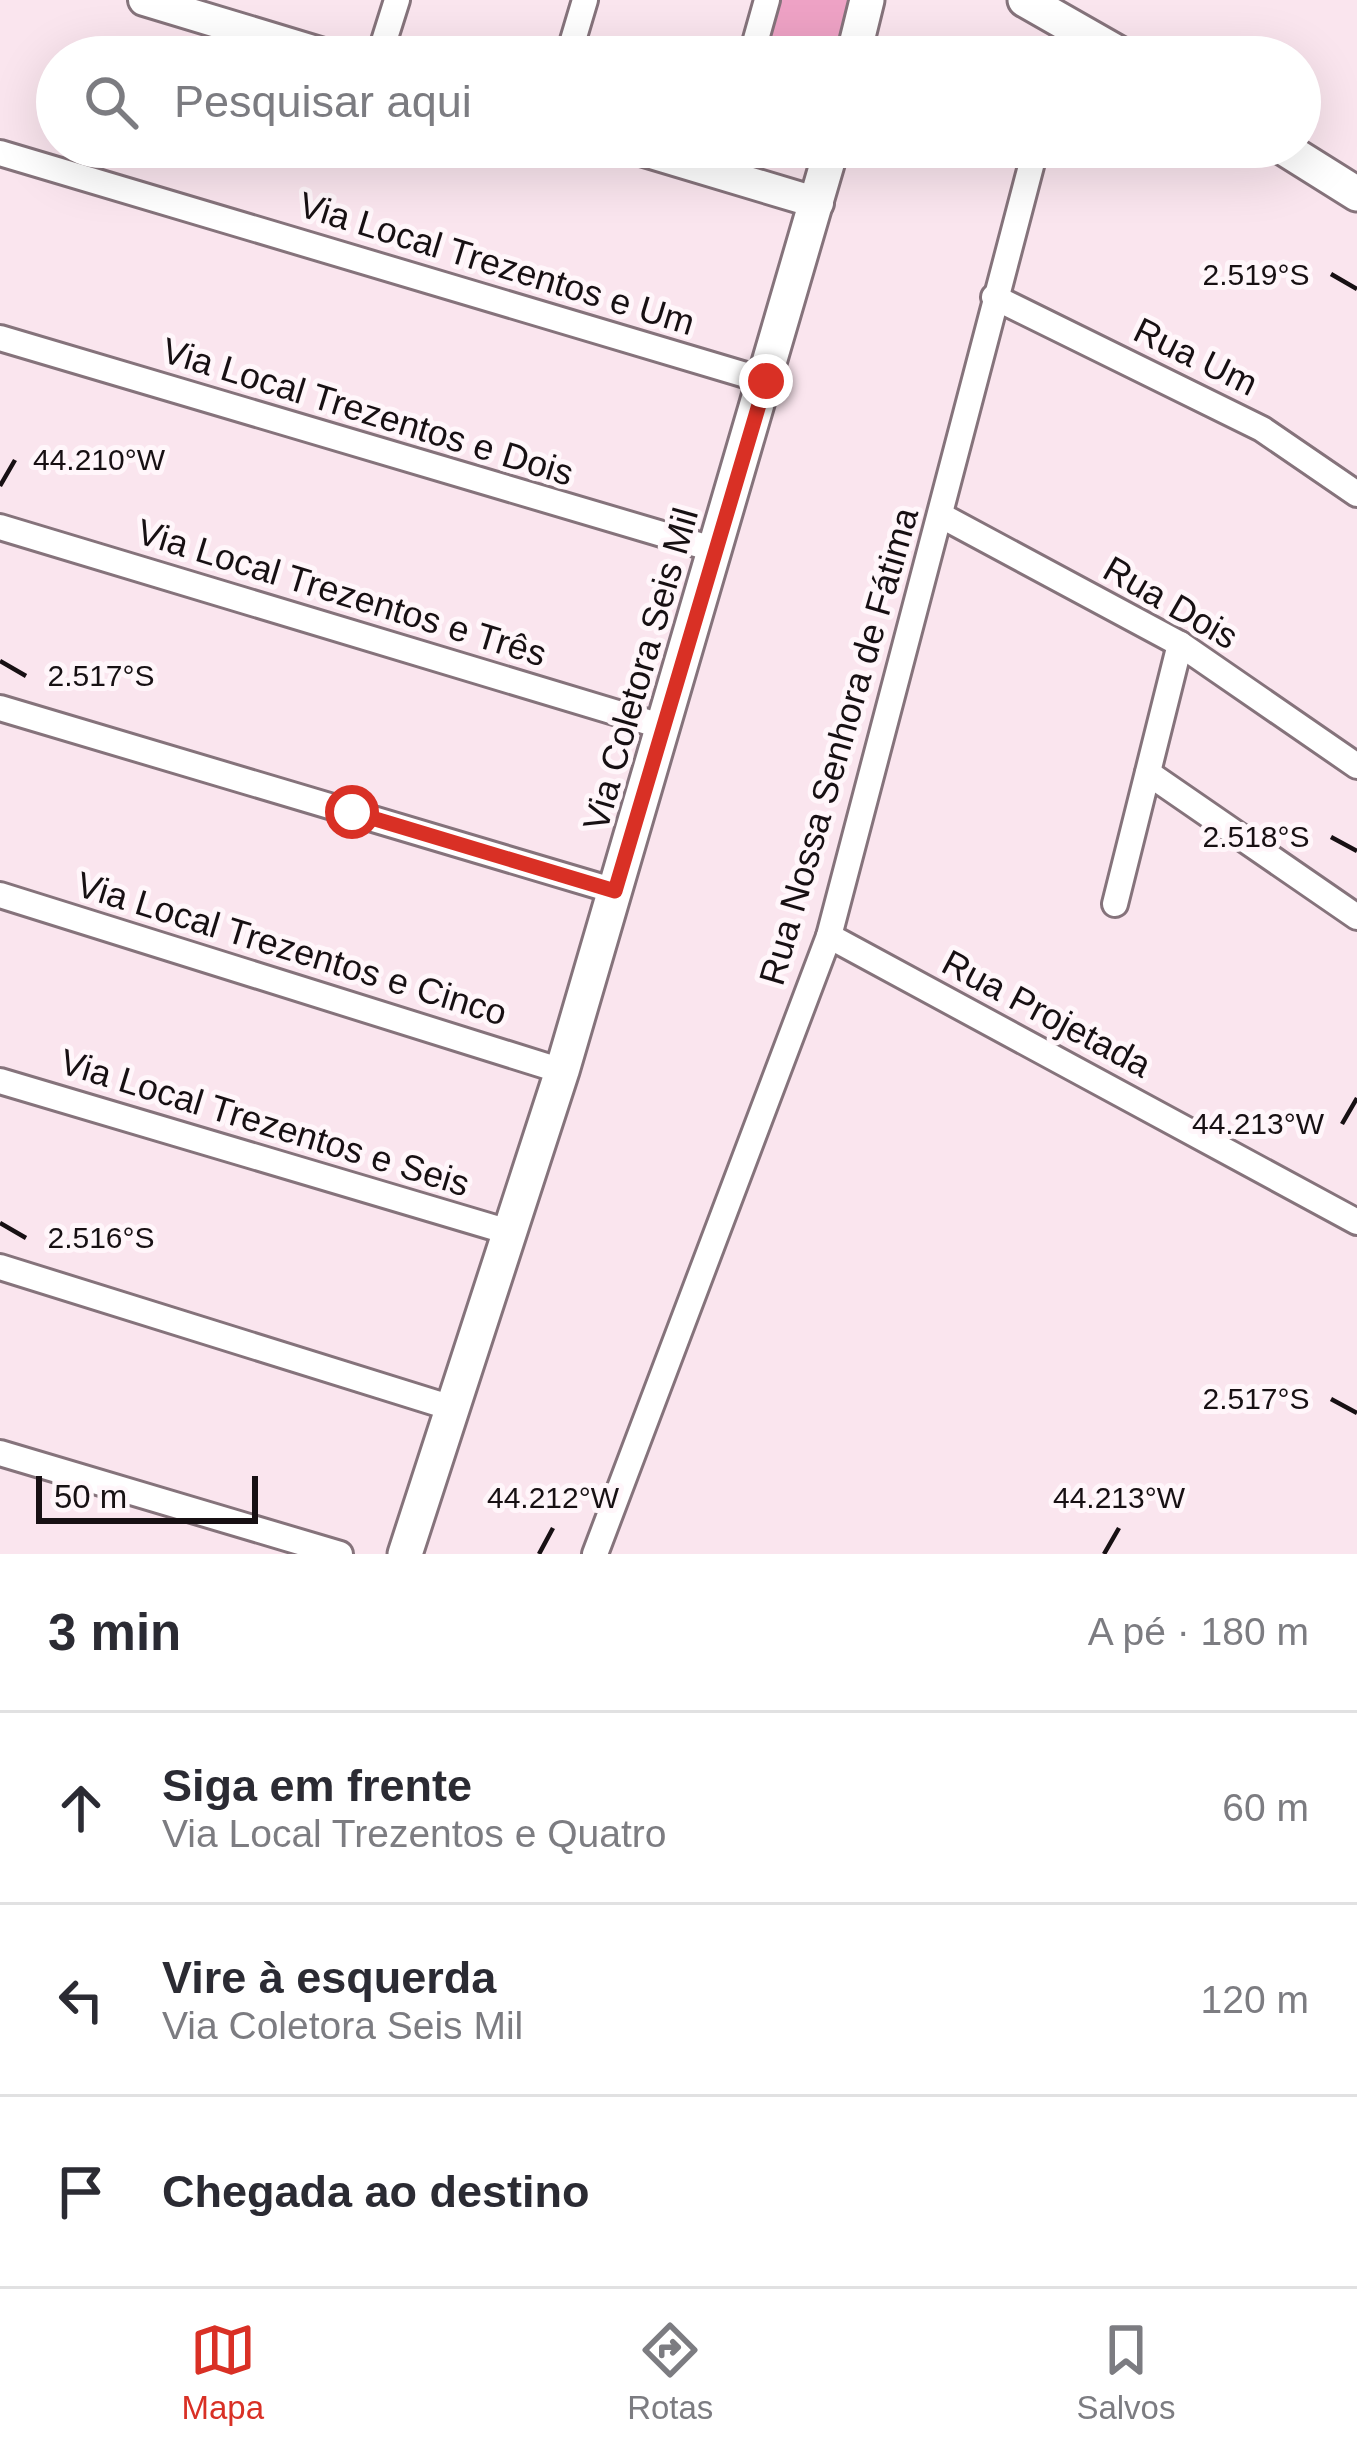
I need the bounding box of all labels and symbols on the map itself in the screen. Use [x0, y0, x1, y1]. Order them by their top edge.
street label: Via Local Trezentos e Um [294, 184, 700, 343]
text: 2.519°S [1202, 258, 1310, 291]
street label: Rua Um [1127, 309, 1264, 404]
street label: Via Local Trezentos e Dois [157, 329, 578, 494]
route end [739, 354, 793, 408]
text: 44.210°W [33, 443, 166, 476]
street label: Rua Nossa Senhora de Fátima [751, 502, 927, 989]
street label: Via Coletora Seis Mil [575, 503, 706, 835]
street label: Via Local Trezentos e Três [132, 511, 551, 674]
street label: Rua Dois [1096, 548, 1245, 657]
text: 2.517°S [47, 659, 155, 692]
route start [325, 785, 379, 839]
text: 2.518°S [1202, 820, 1310, 853]
street label: Via Local Trezentos e Cinco [72, 863, 512, 1034]
street label: Rua Projetada [936, 941, 1159, 1086]
street label: Via Local Trezentos e Seis [55, 1041, 474, 1204]
text: 44.213°W [1192, 1107, 1325, 1140]
text: 2.516°S [47, 1221, 155, 1254]
text: 2.517°S [1202, 1382, 1310, 1415]
scale bar [36, 1470, 258, 1523]
text: 44.212°W [487, 1481, 620, 1514]
text: 44.213°W [1053, 1481, 1186, 1514]

